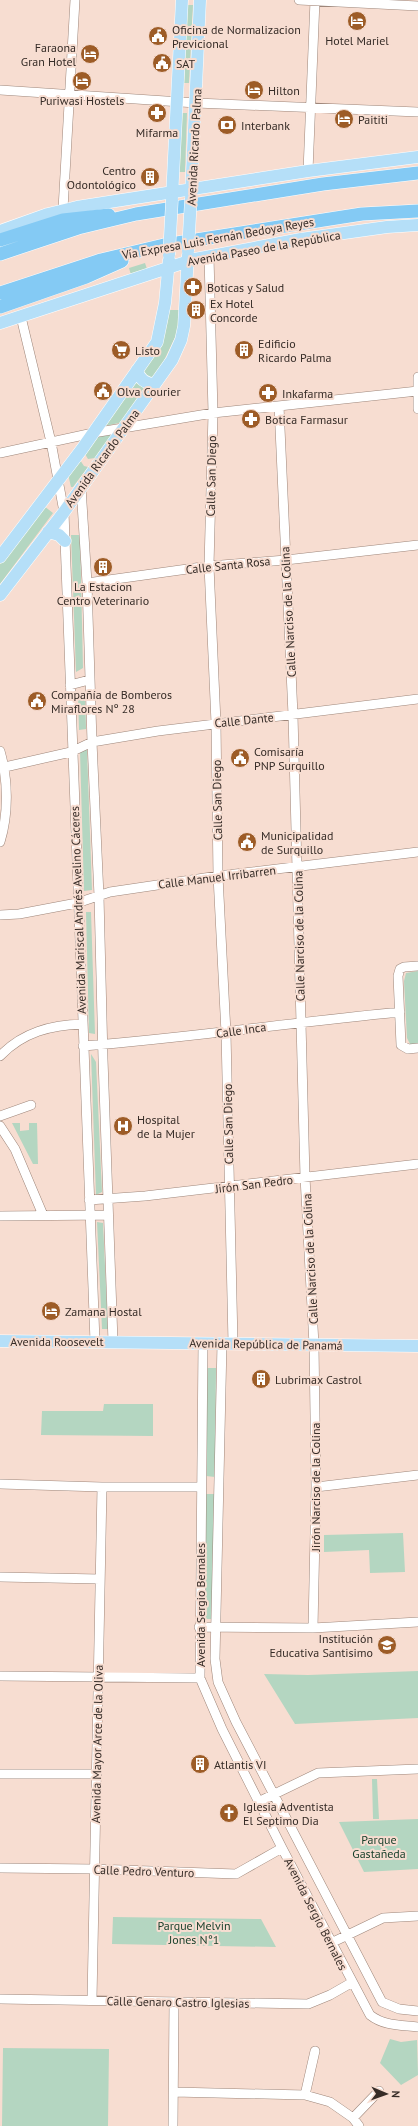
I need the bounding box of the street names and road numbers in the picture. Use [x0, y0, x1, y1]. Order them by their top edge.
street label: Avenida Ricardo Palma [183, 88, 205, 206]
street label: Vía Expresa Luis Fernán Bedoya Reyes [120, 214, 315, 262]
street label: Avenida Paseo de la República [186, 227, 342, 269]
street label: Avenida Ricardo Palma [62, 406, 143, 510]
street label: Calle San Diego [203, 435, 219, 517]
street label: Calle Narciso de la Colina [277, 546, 299, 678]
street label: Calle Santa Rosa [185, 553, 271, 577]
street label: Calle Dante [214, 709, 274, 731]
street label: Calle San Diego [209, 759, 225, 841]
street label: Avenida Mariscal Andrés Avelino Cáceres [67, 806, 89, 1014]
street label: Calle Manuel Irribarren [157, 862, 277, 892]
street label: Calle Narciso de la Colina [290, 870, 308, 1002]
street label: Calle Inca [215, 1019, 267, 1041]
street label: Calle San Diego [220, 1083, 236, 1165]
street label: Jirón San Pedro [213, 1172, 294, 1196]
street label: Calle Narciso de la Colina [299, 1193, 321, 1325]
street label: Avenida Roosevelt [10, 1334, 104, 1349]
street label: Avenida República de Panamá [189, 1335, 343, 1353]
street label: Jirón Narciso de la Colina [308, 1422, 323, 1552]
street label: Avenida Sergio Bernales [193, 1543, 208, 1667]
street label: Avenida Mayor Arce de la Oliva [88, 1665, 106, 1823]
street label: Avenida Sergio Bernales [281, 1855, 351, 1973]
street label: Calle Pedro Venturo [93, 1862, 195, 1880]
street label: Calle Genaro Castro Iglesias [106, 1993, 250, 2011]

